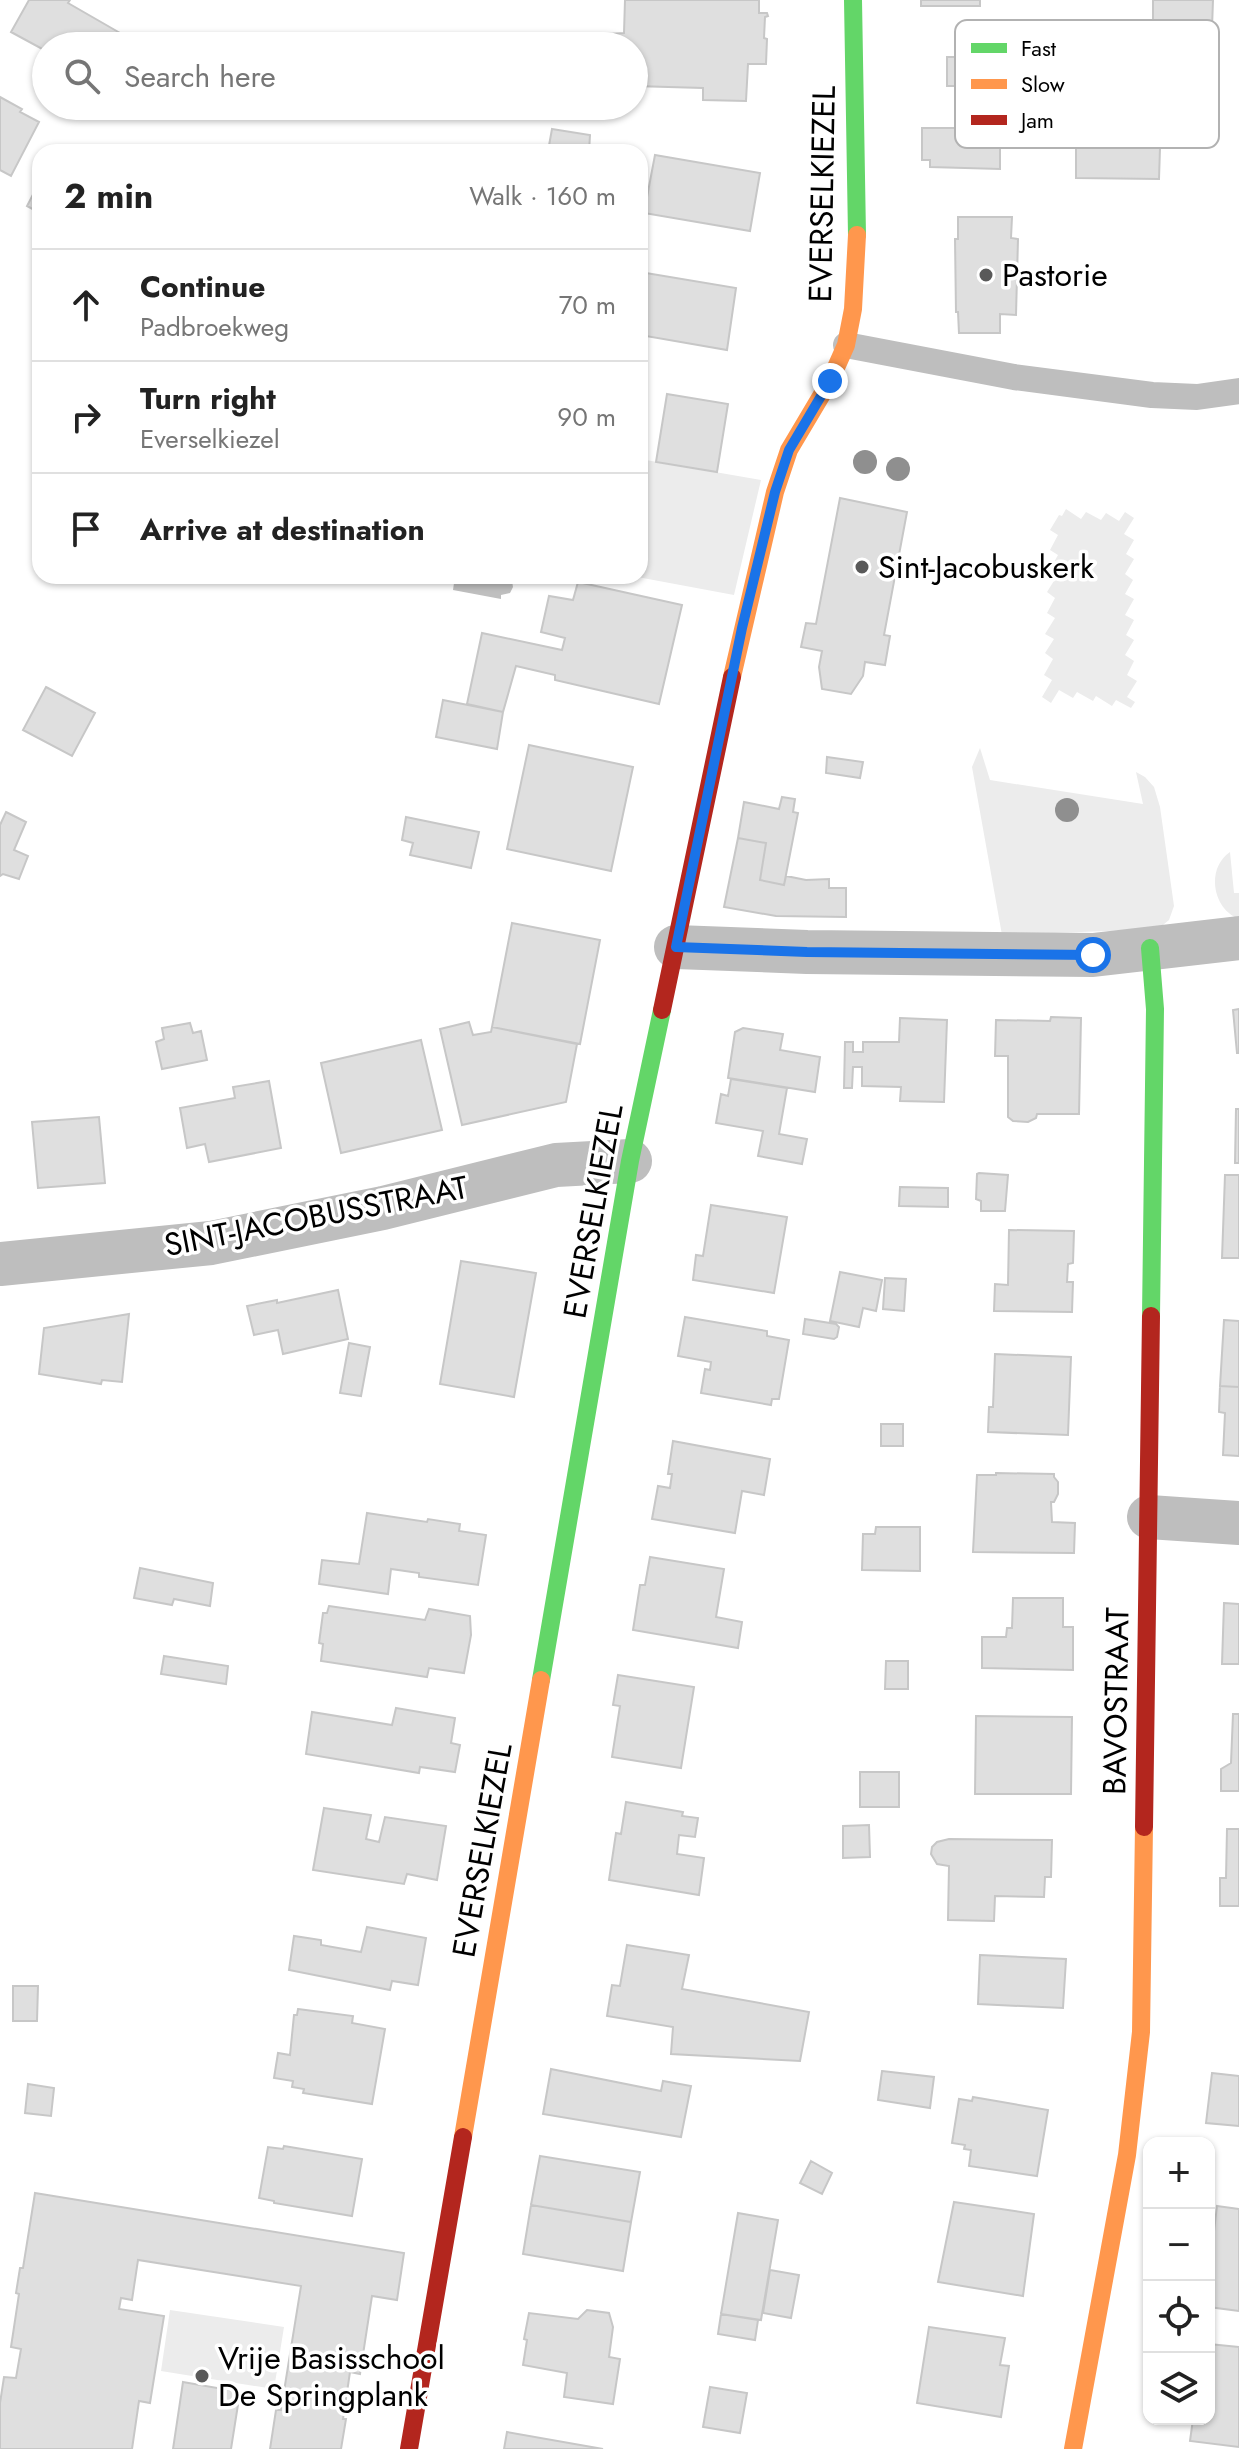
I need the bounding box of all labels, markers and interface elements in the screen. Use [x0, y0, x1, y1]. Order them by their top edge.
legend [955, 20, 1219, 148]
search box [32, 32, 648, 120]
text: Fast [1021, 32, 1057, 64]
icon: search [60, 54, 104, 98]
text: Search here [124, 55, 276, 98]
text: Slow [1021, 68, 1065, 100]
street label: EVERSELKIEZEL [797, 85, 847, 303]
text: Jam [1018, 104, 1054, 136]
text: 2 min [64, 172, 153, 221]
text: Walk · 160 m [469, 177, 616, 215]
place label: Pastorie [1002, 252, 1108, 298]
text: Continue [140, 265, 266, 308]
marker: Pastorie [977, 266, 995, 284]
icon: ahead [64, 283, 108, 327]
text: 70 m [559, 286, 616, 324]
text: Padbroekweg [140, 308, 289, 346]
route end [812, 363, 848, 399]
text: Turn right [140, 377, 276, 420]
icon: right [64, 395, 108, 439]
text: 90 m [557, 398, 616, 436]
text: Everselkiezel [140, 420, 280, 458]
icon: arrive [64, 507, 108, 551]
text: Arrive at destination [140, 508, 425, 551]
place label: Sint-Jacobuskerk [878, 544, 1095, 590]
marker: Sint-Jacobuskerk [853, 558, 871, 576]
route start [1075, 937, 1111, 973]
street label: EVERSELKIEZEL [552, 1100, 635, 1322]
street label: SINT-JACOBUSSTRAAT [160, 1164, 472, 1268]
street label: BAVOSTRAAT [1091, 1607, 1141, 1795]
street label: EVERSELKIEZEL [441, 1739, 524, 1961]
map controls [1143, 2137, 1215, 2425]
button: + [1143, 2137, 1215, 2209]
button: − [1143, 2209, 1215, 2281]
button: locate [1143, 2281, 1215, 2353]
place label: Vrije Basisschool De Springplank [218, 2335, 445, 2418]
button: layers [1143, 2353, 1215, 2425]
marker: Vrije Basisschool De Springplank [193, 2367, 211, 2385]

